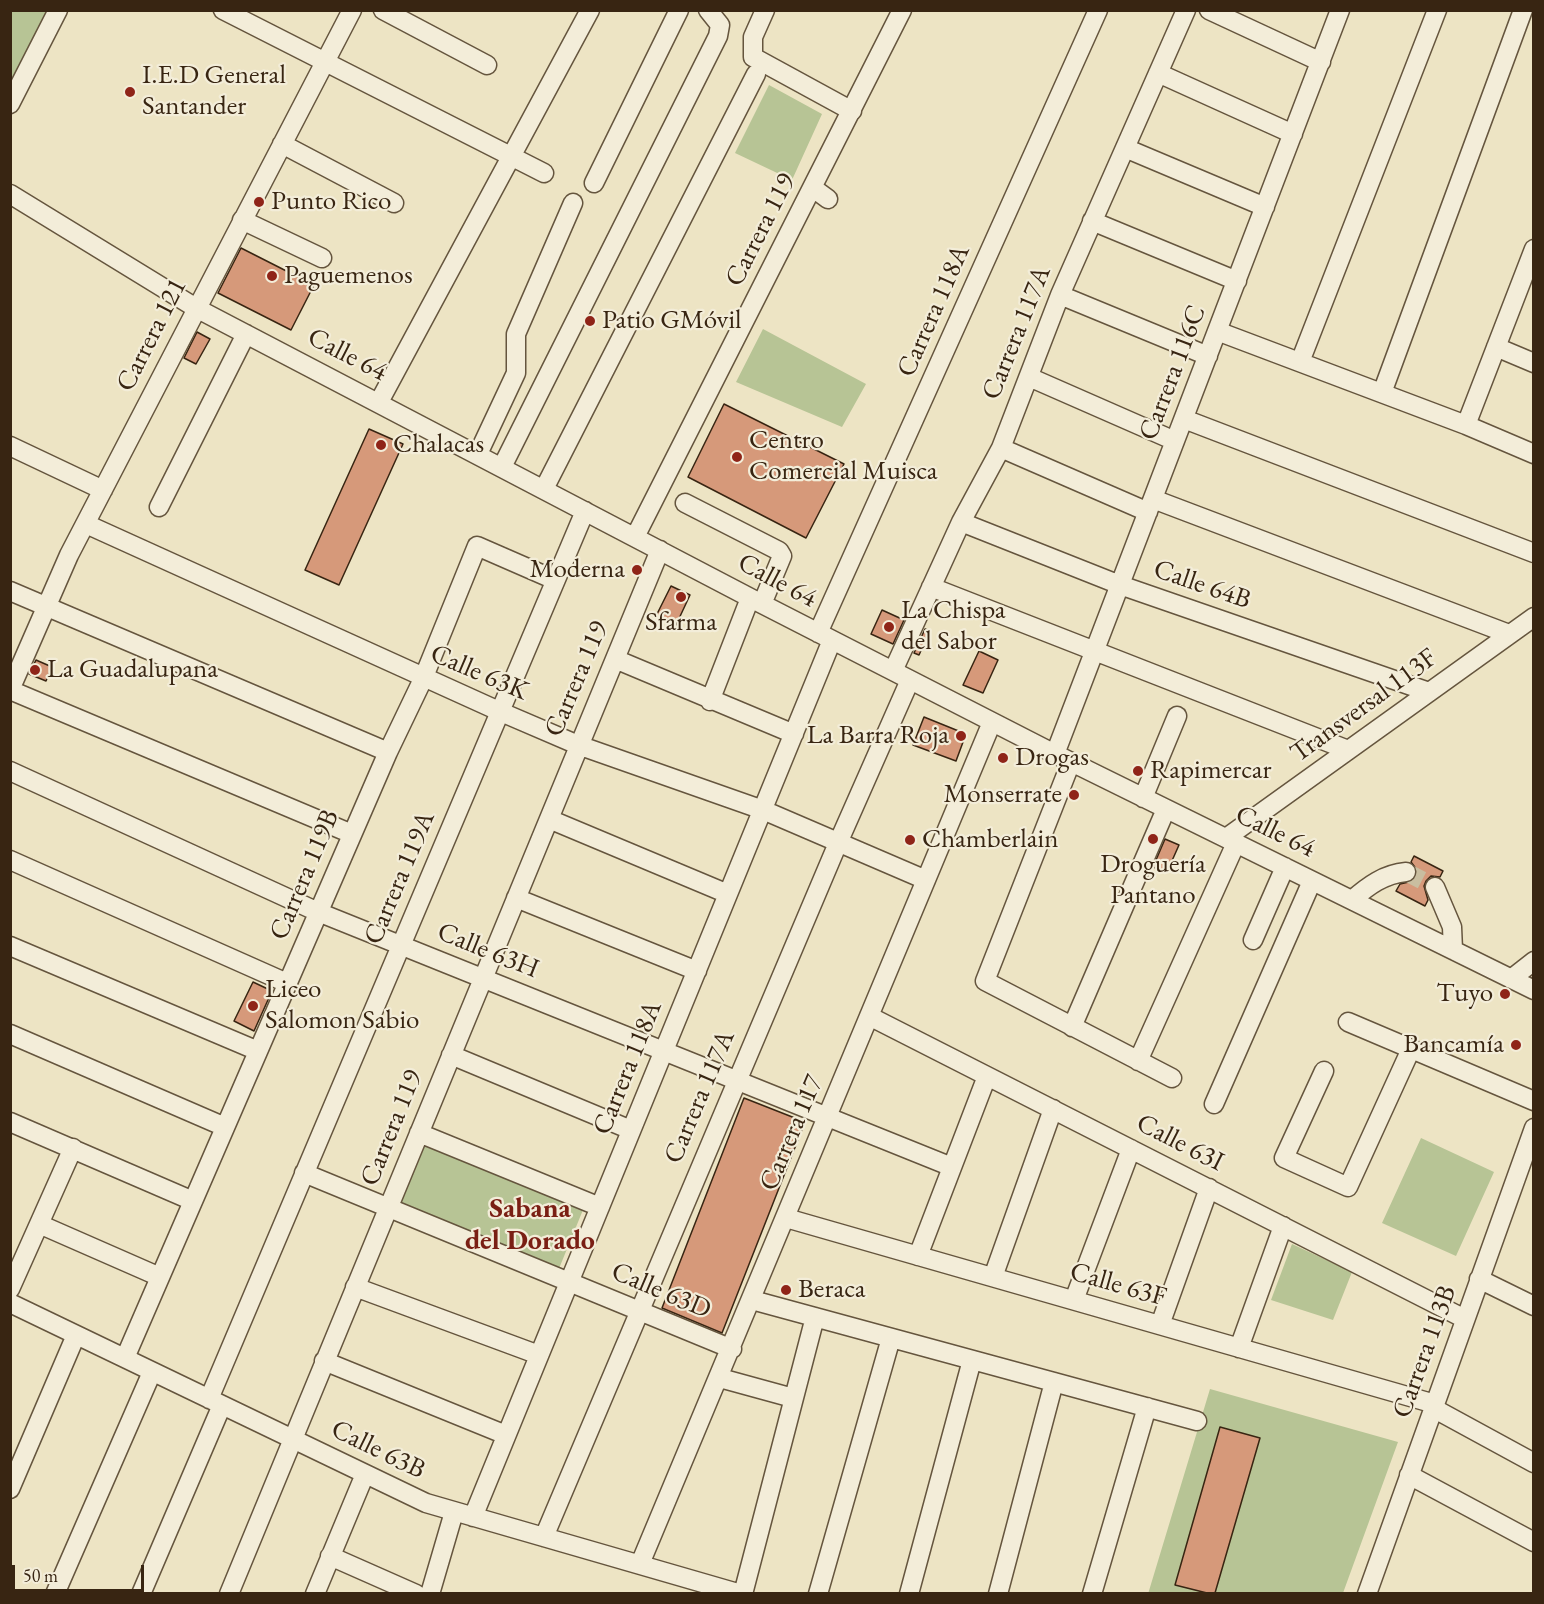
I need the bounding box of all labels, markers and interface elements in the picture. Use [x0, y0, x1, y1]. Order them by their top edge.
place label: I.E.D General Santander [142, 60, 286, 123]
marker: I.E.D General Santander [123, 85, 137, 99]
street label: Carrera 119 [719, 168, 803, 292]
place label: Punto Rico [271, 186, 391, 218]
marker: Punto Rico [252, 195, 266, 209]
street label: Carrera 118A [890, 240, 978, 382]
place label: Paguemenos [284, 260, 413, 292]
street label: Carrera 117A [976, 261, 1058, 405]
marker: Paguemenos [265, 269, 279, 283]
street label: Carrera 121 [110, 273, 194, 397]
street label: Carrera 116C [1132, 301, 1214, 445]
place label: Patio GMóvil [602, 305, 742, 337]
marker: Patio GMóvil [583, 314, 597, 328]
street label: Calle 64 [302, 321, 392, 389]
place label: Centro Comercial Muisca [749, 425, 938, 488]
place label: Chalacas [393, 429, 484, 461]
marker: Chalacas [374, 438, 388, 452]
marker: Centro Comercial Muisca [730, 450, 744, 464]
street label: Calle 64 [732, 547, 822, 615]
street label: Calle 64B [1149, 553, 1255, 617]
place label: Moderna [530, 554, 625, 586]
marker: Moderna [630, 563, 644, 577]
marker: Sfarma [674, 590, 688, 604]
place label: La Chispa del Sabor [901, 595, 1006, 658]
place label: Sfarma [645, 607, 717, 639]
street label: Carrera 119 [538, 616, 616, 742]
marker: La Chispa del Sabor [882, 620, 896, 634]
street label: Calle 63K [425, 638, 533, 708]
street label: Transversal 113F [1285, 642, 1443, 770]
place label: La Guadalupana [47, 654, 218, 686]
marker: La Guadalupana [28, 663, 42, 677]
place label: La Barra Roja [807, 720, 949, 752]
marker: La Barra Roja [954, 729, 968, 743]
place label: Drogas [1015, 742, 1089, 774]
marker: Drogas [996, 751, 1010, 765]
place label: Rapimercar [1150, 755, 1272, 787]
marker: Rapimercar [1131, 764, 1145, 778]
place label: Monserrate [944, 779, 1062, 811]
marker: Monserrate [1067, 788, 1081, 802]
street label: Calle 64 [1230, 799, 1320, 865]
street label: Carrera 119B [263, 805, 347, 945]
street label: Carrera 119A [357, 807, 443, 949]
place label: Chamberlain [922, 824, 1058, 856]
marker: Droguería Pantano [1146, 832, 1160, 846]
marker: Chamberlain [903, 833, 917, 847]
place label: Droguería Pantano [1100, 849, 1206, 912]
street label: Calle 63H [433, 916, 543, 986]
place label: Liceo Salomon Sabio [265, 974, 419, 1037]
place label: Tuyo [1436, 978, 1493, 1010]
marker: Tuyo [1498, 987, 1512, 1001]
street label: Carrera 118A [587, 996, 669, 1140]
marker: Liceo Salomon Sabio [246, 999, 260, 1013]
street label: Carrera 117A [657, 1026, 743, 1168]
place label: Bancamía [1403, 1029, 1504, 1061]
marker: Bancamía [1509, 1038, 1523, 1052]
street label: Carrera 119 [354, 1065, 430, 1191]
street label: Carrera 117 [753, 1070, 831, 1196]
street label: Calle 63I [1131, 1107, 1229, 1179]
district label: Sabana del Dorado [465, 1192, 595, 1258]
street label: Calle 63D [606, 1256, 716, 1326]
street label: Calle 63F [1066, 1256, 1170, 1314]
place label: Beraca [798, 1274, 866, 1306]
street label: Carrera 113B [1386, 1281, 1464, 1423]
marker: Beraca [779, 1283, 793, 1297]
street label: Calle 63B [326, 1413, 430, 1487]
scale bar [15, 1553, 147, 1591]
text: 50 m [23, 1564, 58, 1587]

